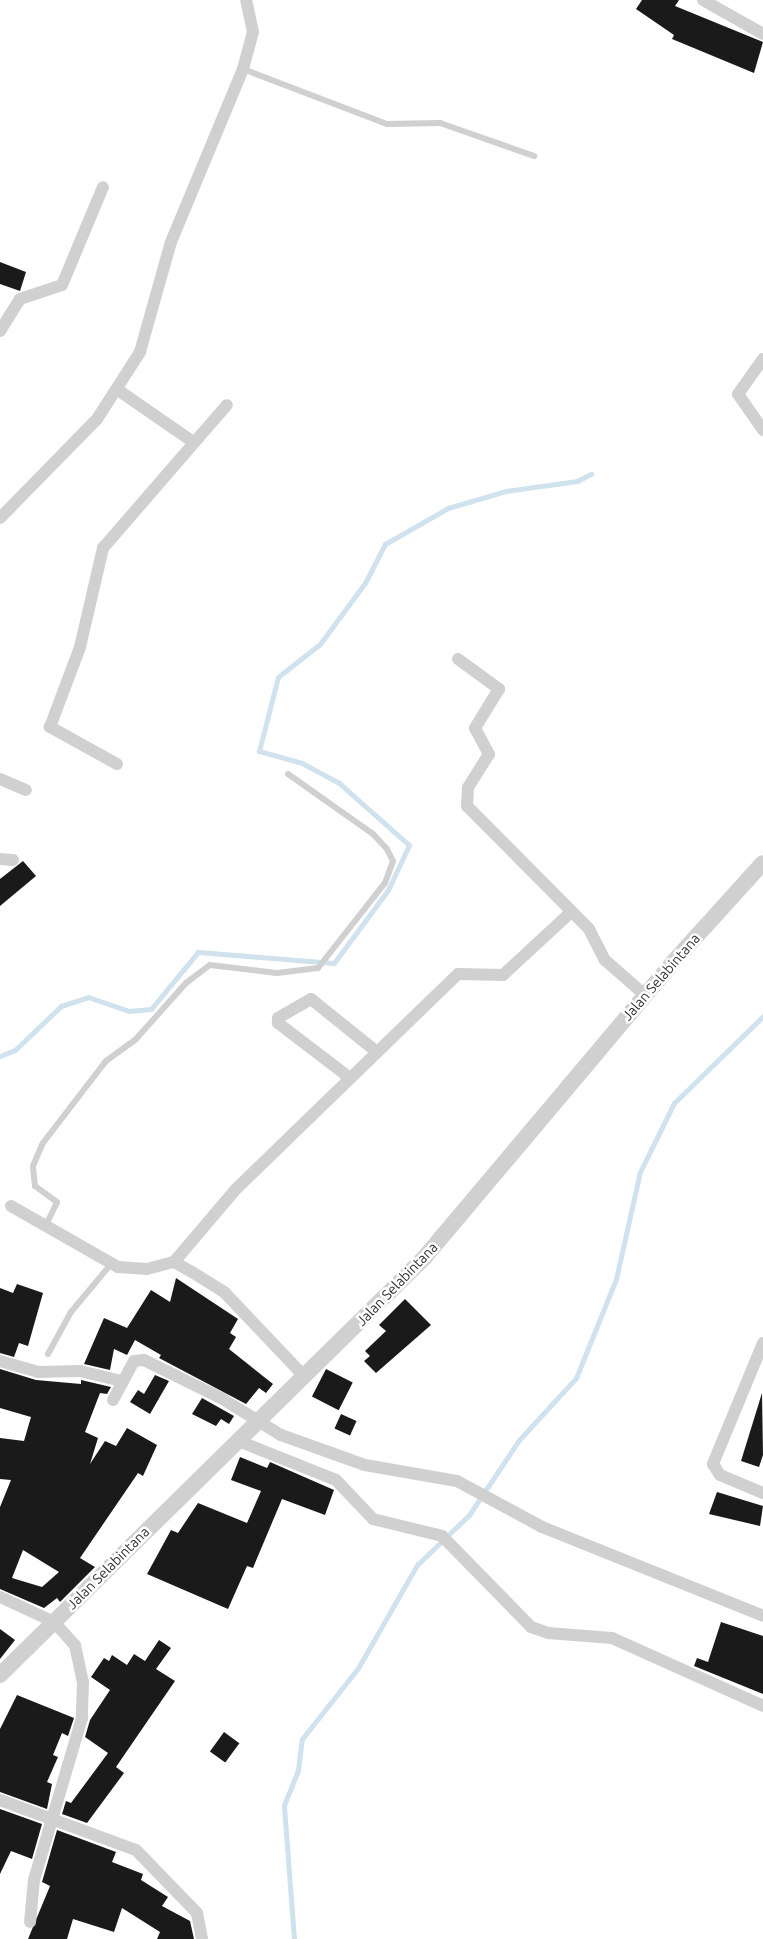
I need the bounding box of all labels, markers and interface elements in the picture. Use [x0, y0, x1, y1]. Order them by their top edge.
street label: Jalan Selabintana [619, 930, 703, 1024]
street label: Jalan Selabintana [353, 1239, 441, 1329]
street label: Jalan Selabintana [63, 1523, 153, 1613]

